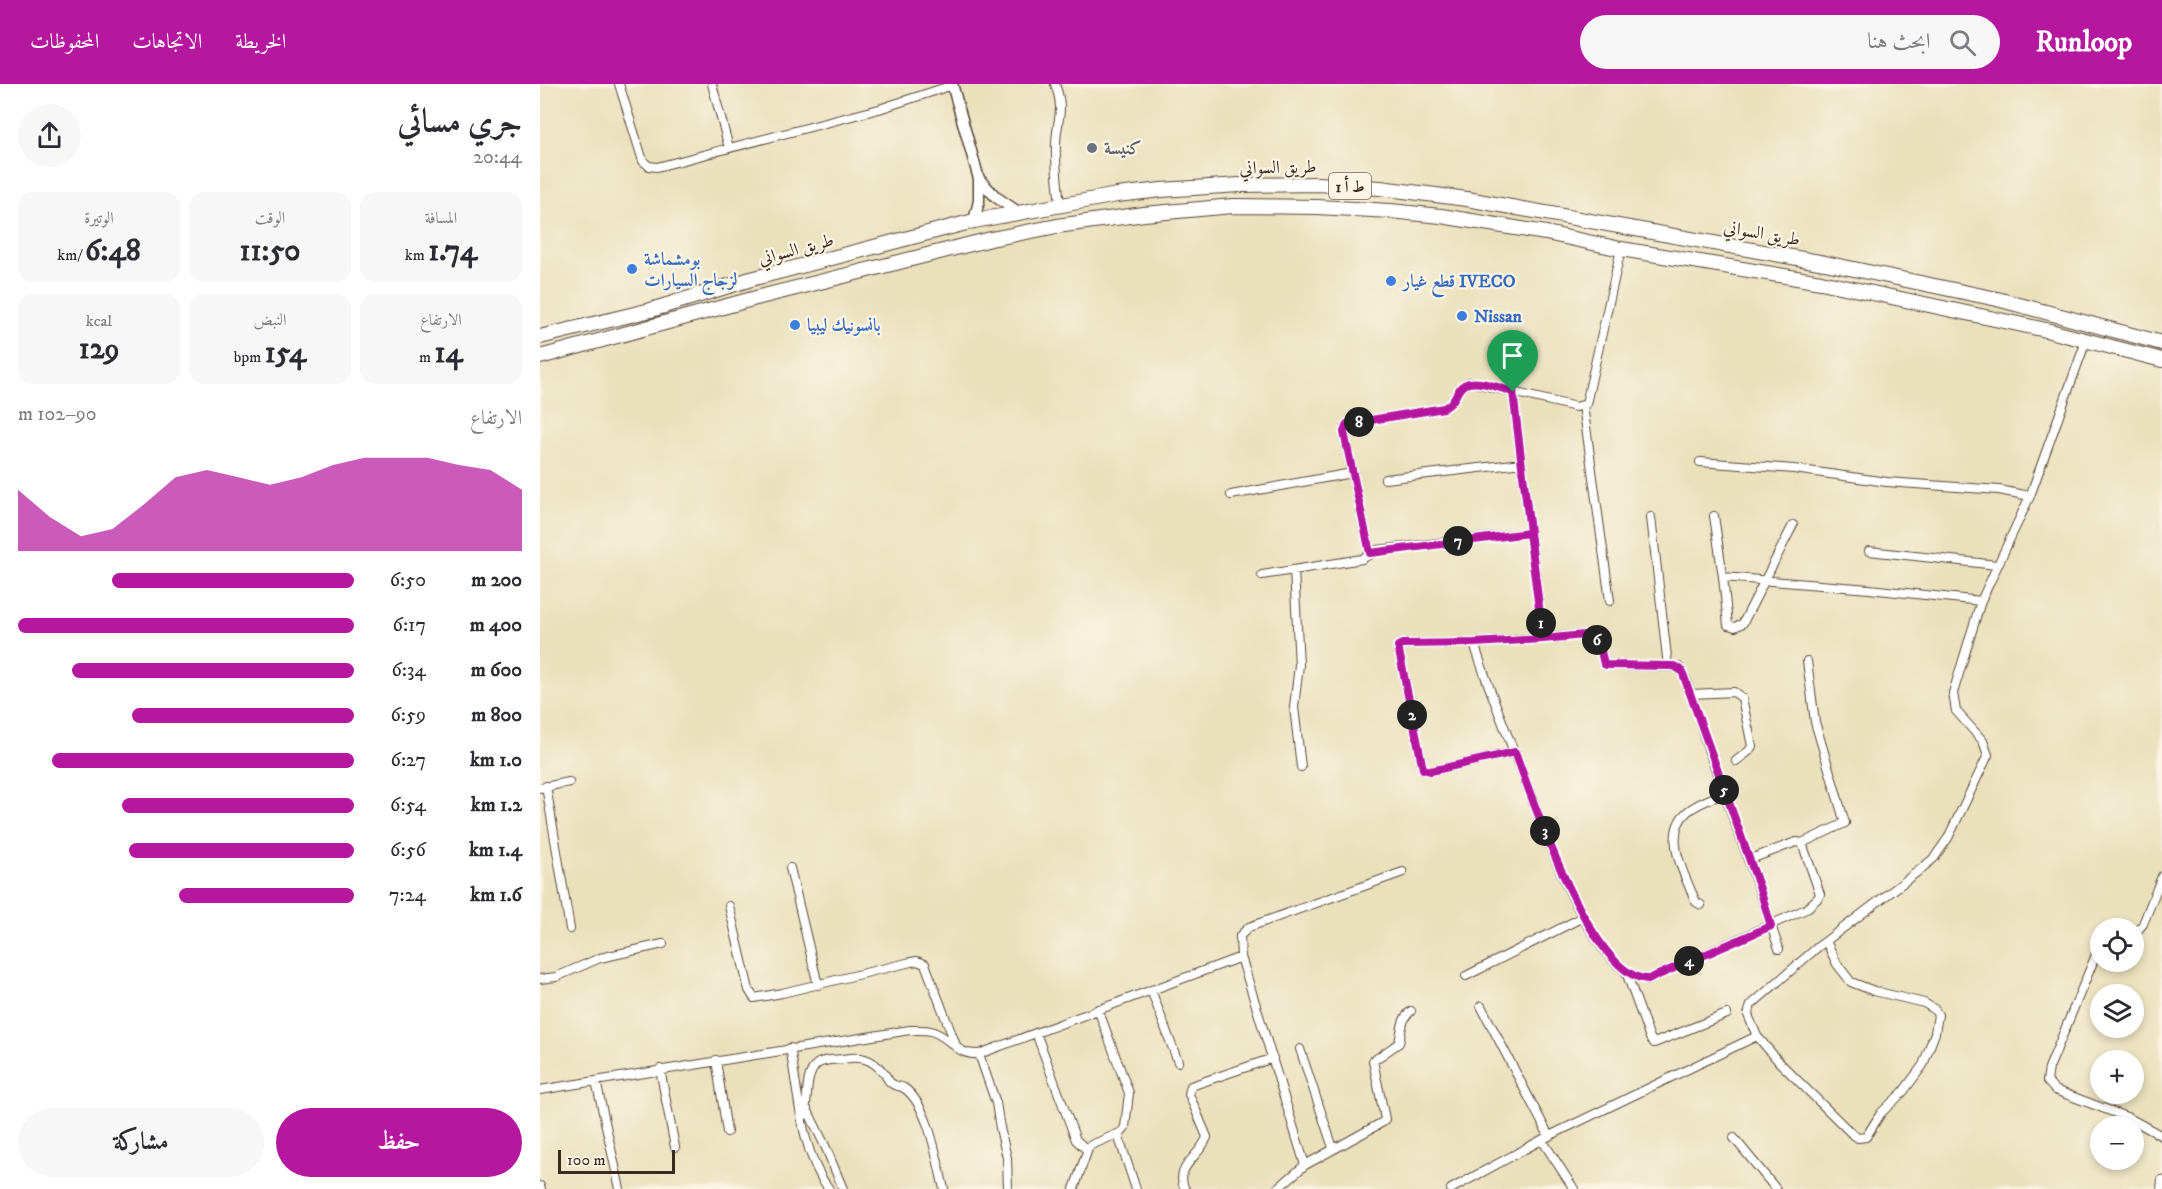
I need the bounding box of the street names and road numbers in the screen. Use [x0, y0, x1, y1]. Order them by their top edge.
street label: طريق السواني [1239, 156, 1317, 183]
road number: ط أ 1 [1329, 173, 1371, 199]
street label: طريق السواني [1721, 216, 1802, 254]
street label: طريق السواني [756, 229, 837, 274]

